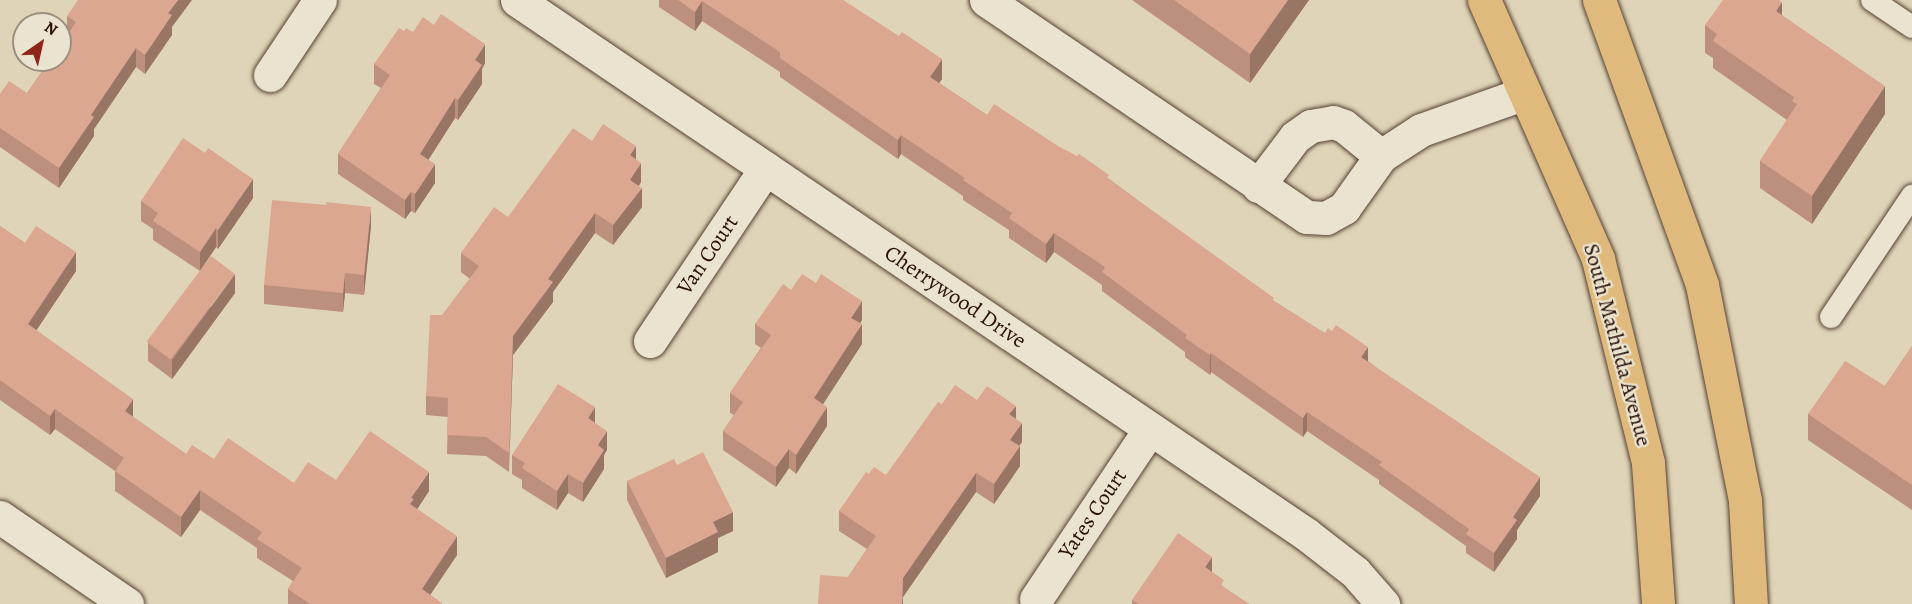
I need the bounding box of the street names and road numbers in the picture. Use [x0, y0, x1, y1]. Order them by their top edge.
street label: Van Court [672, 210, 744, 300]
street label: Cherrywood Drive [879, 240, 1031, 354]
street label: South Mathilda Avenue [1577, 241, 1657, 449]
street label: Yates Court [1053, 464, 1133, 564]

